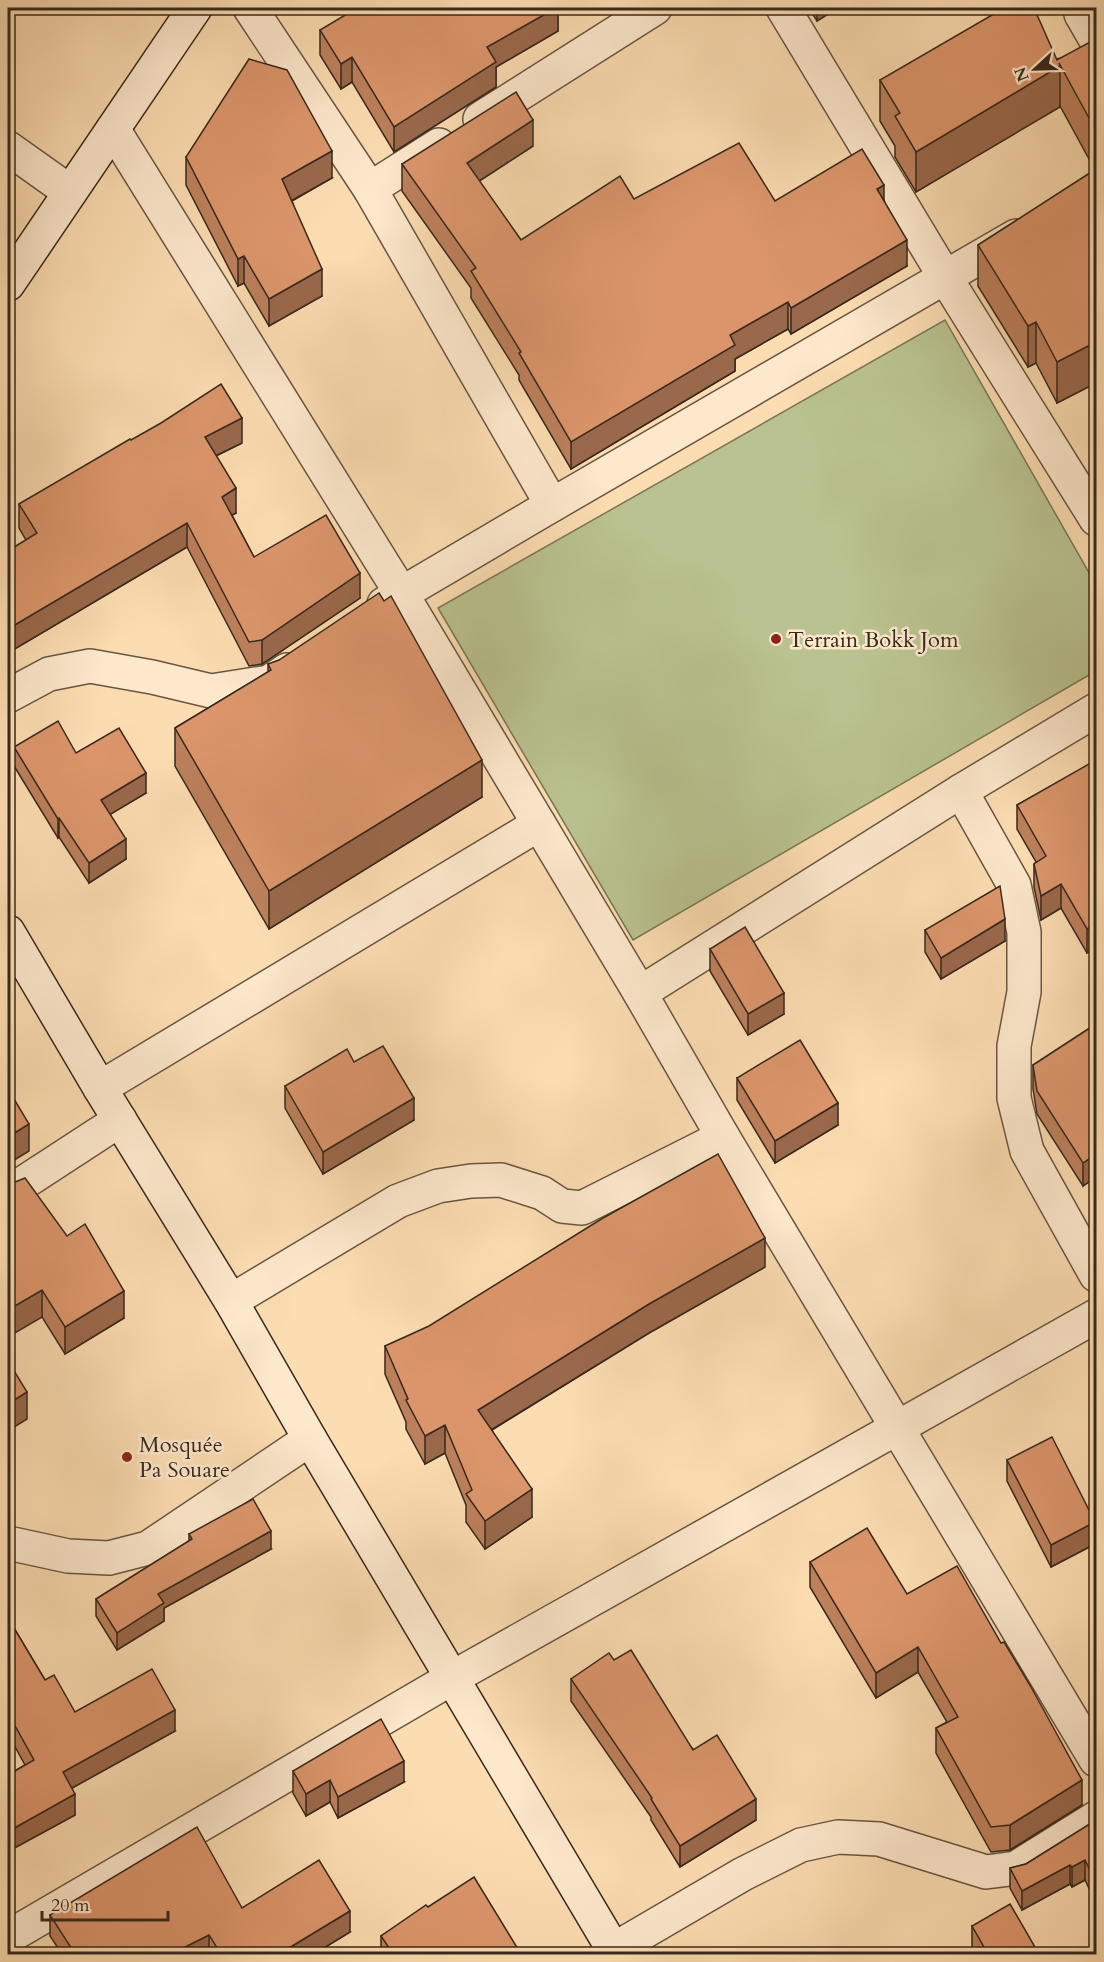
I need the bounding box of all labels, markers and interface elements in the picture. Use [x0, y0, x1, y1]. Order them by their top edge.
north arrow [1005, 39, 1065, 99]
text: N [1009, 64, 1035, 85]
place label: Terrain Bokk Jom [788, 625, 959, 655]
marker: Terrain Bokk Jom [769, 632, 783, 646]
place label: Mosquée Pa Souare [139, 1430, 230, 1485]
marker: Mosquée Pa Souare [120, 1450, 134, 1464]
scale bar [42, 1884, 168, 1922]
text: 20 m [51, 1893, 90, 1918]

